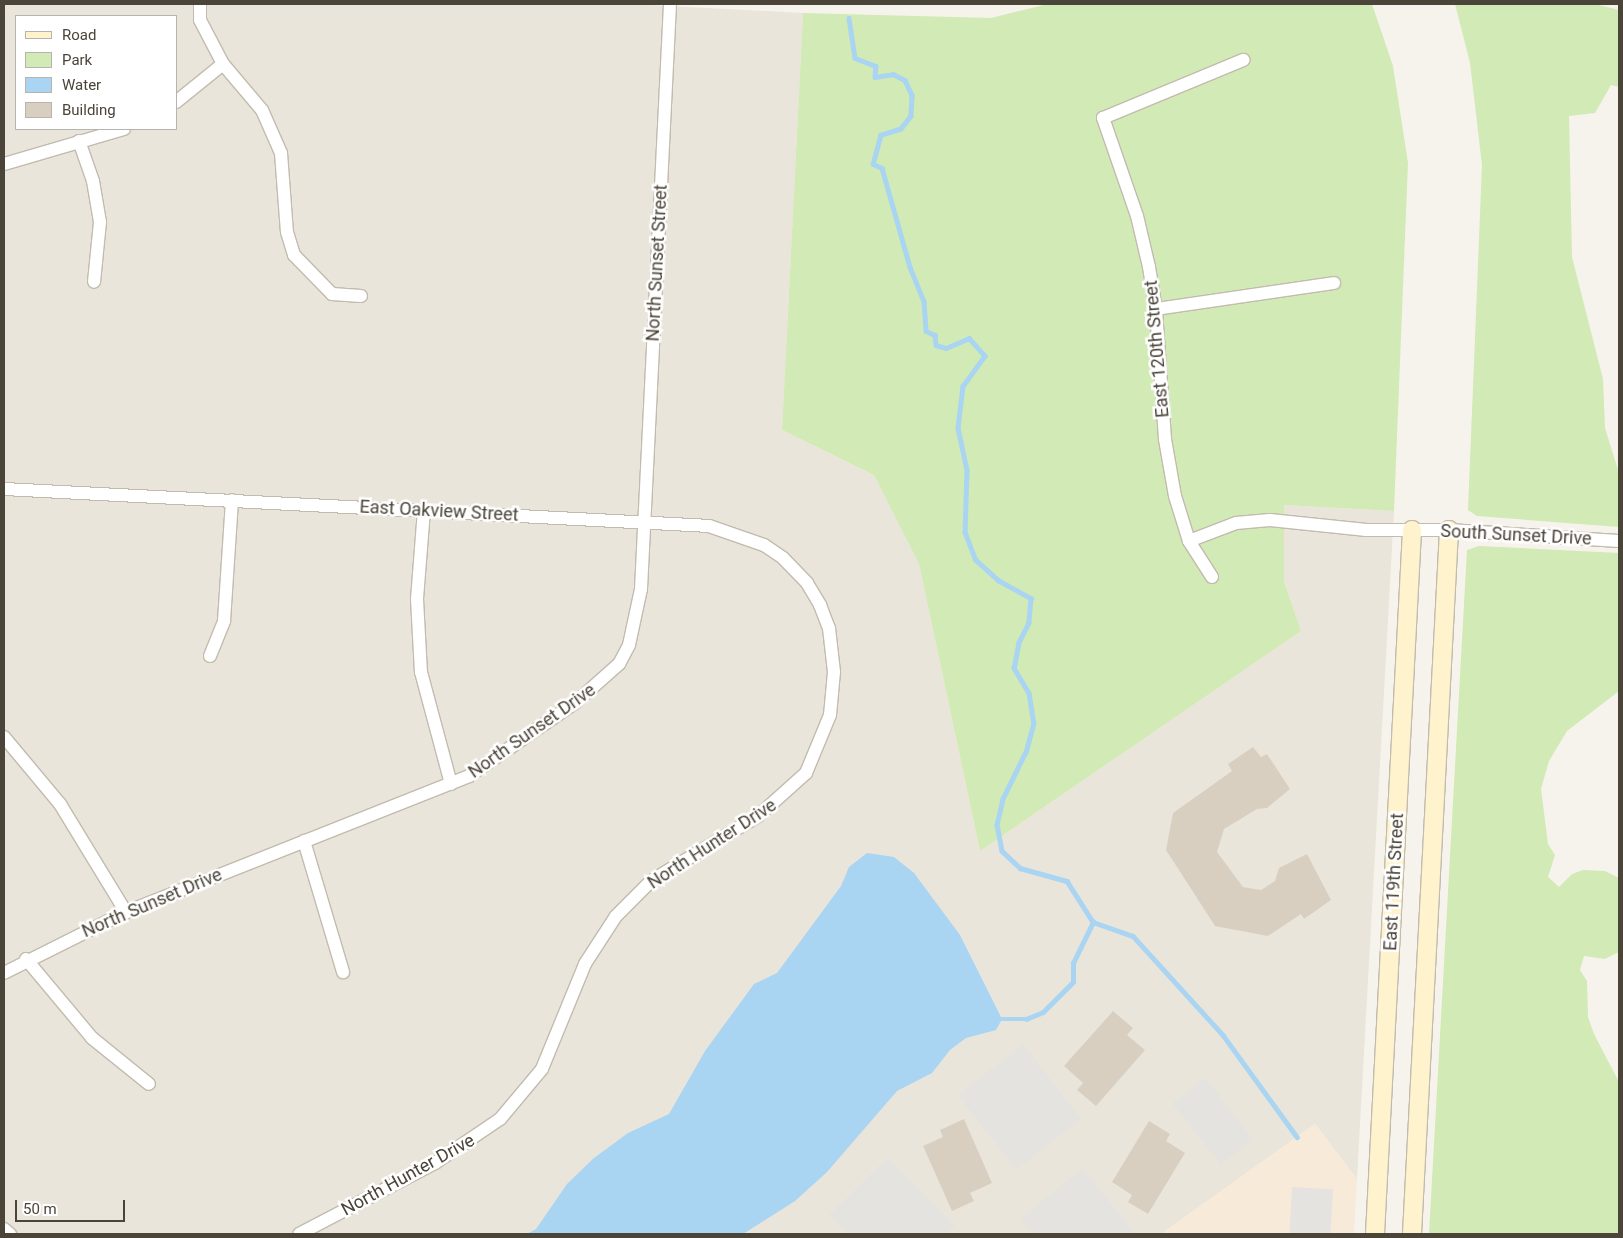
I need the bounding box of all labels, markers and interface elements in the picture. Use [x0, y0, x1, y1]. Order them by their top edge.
legend [15, 15, 178, 130]
text: Road [62, 26, 96, 44]
text: Park [62, 51, 92, 69]
text: Water [62, 76, 101, 94]
text: Building [62, 101, 116, 119]
street label: North Sunset Street [642, 184, 672, 342]
street label: East 120th Street [1140, 279, 1174, 419]
street label: East Oakview Street [359, 496, 519, 526]
street label: South Sunset Drive [1440, 520, 1592, 550]
street label: North Sunset Drive [464, 679, 600, 783]
street label: North Hunter Drive [644, 794, 780, 894]
street label: East 119th Street [1380, 813, 1408, 951]
street label: North Sunset Drive [79, 864, 225, 942]
street label: North Hunter Drive [338, 1129, 478, 1221]
scale bar [18, 1190, 128, 1222]
text: 50 m [23, 1200, 57, 1218]

